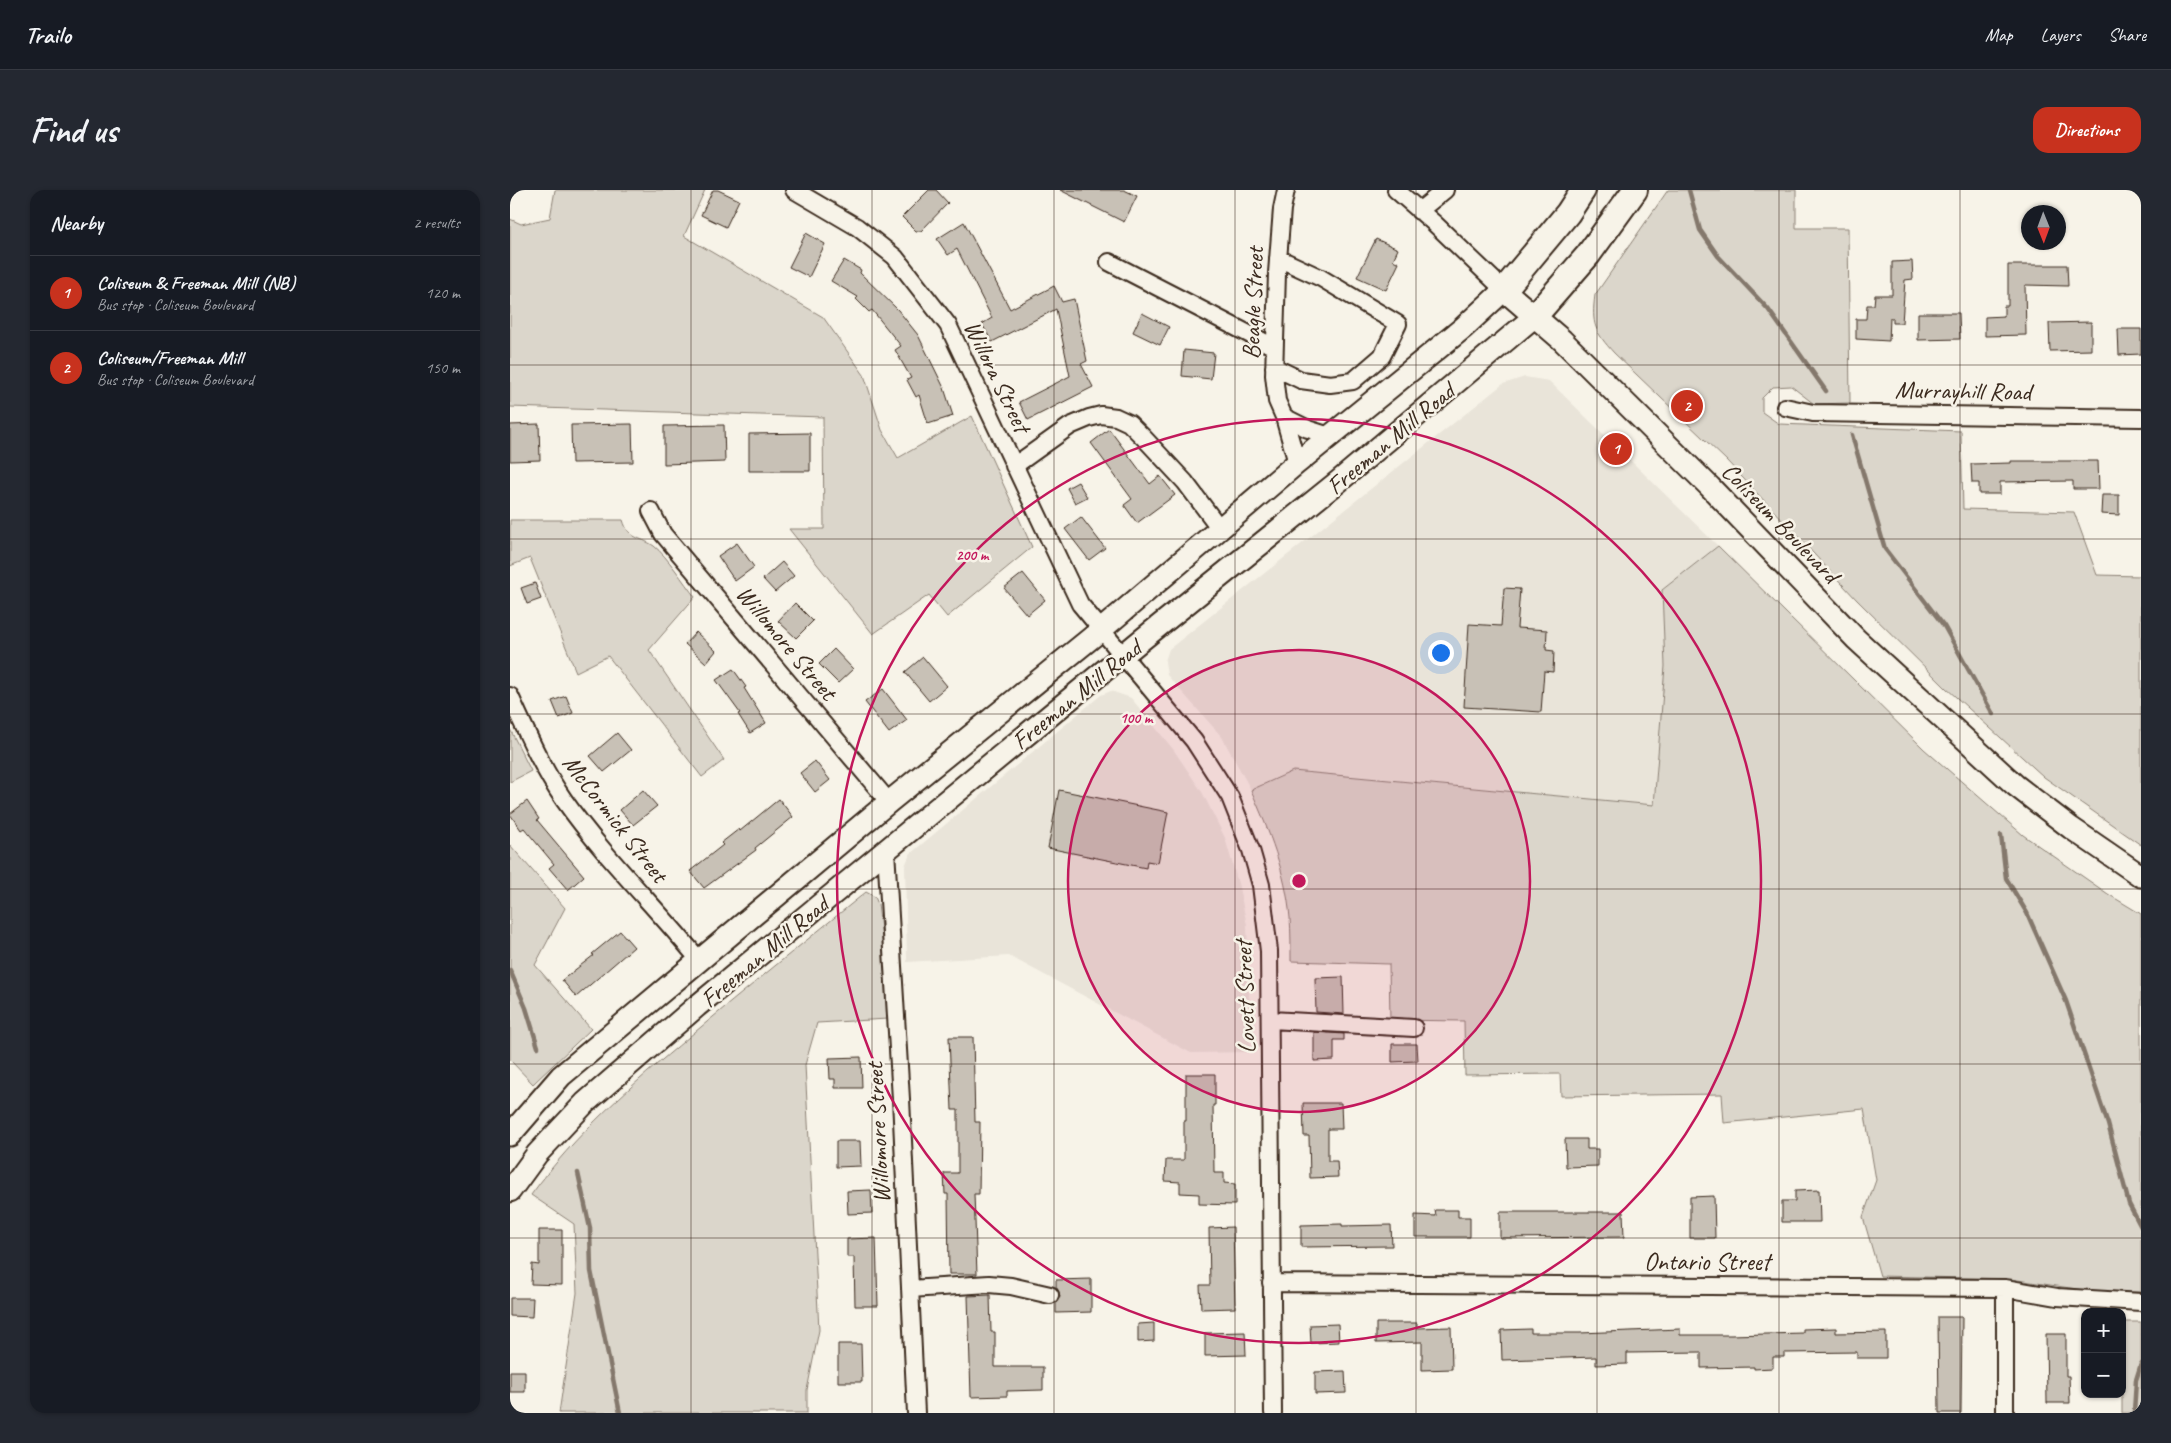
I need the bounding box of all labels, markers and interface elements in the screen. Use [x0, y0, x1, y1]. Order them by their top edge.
text: Trailo [25, 20, 71, 50]
text: Map [1985, 24, 2013, 46]
text: Layers [2041, 24, 2080, 46]
text: Share [2108, 24, 2146, 46]
button: Directions [2033, 107, 2141, 153]
text: Find us [30, 108, 117, 153]
north arrow [2021, 205, 2066, 250]
text: Nearby [50, 210, 103, 236]
text: 2 results [413, 213, 460, 233]
street label: Beagle Street [1235, 244, 1271, 360]
text: Coliseum & Freeman Mill (NB) [97, 271, 295, 295]
text: 1 [62, 283, 70, 303]
text: 120 m [426, 283, 460, 303]
text: Bus stop · Coliseum Boulevard [97, 295, 254, 315]
street label: Willora Street [956, 315, 1040, 441]
text: Coliseum/Freeman Mill [97, 346, 243, 370]
text: 2 [62, 358, 70, 378]
text: 150 m [426, 358, 460, 378]
text: Bus stop · Coliseum Boulevard [97, 370, 254, 390]
street label: Freeman Mill Road [1320, 374, 1464, 502]
street label: Murrayhill Road [1895, 374, 2036, 408]
pin: 2 [1671, 387, 1703, 425]
pin: 1 [1600, 430, 1632, 468]
street label: Coliseum Boulevard [1715, 455, 1849, 593]
text: 200 m [956, 546, 990, 565]
street label: Willomore Street [729, 578, 845, 709]
street label: Freeman Mill Road [1005, 631, 1151, 757]
your location [1428, 640, 1454, 666]
text: 100 m [1120, 709, 1154, 728]
street label: McCormick Street [555, 748, 677, 891]
centre of rings [1290, 872, 1308, 890]
street label: Freeman Mill Road [694, 887, 838, 1015]
street label: Lovett Street [1227, 936, 1263, 1054]
street label: Willomore Street [858, 1059, 898, 1204]
street label: Ontario Street [1644, 1246, 1774, 1278]
map controls [2081, 1308, 2126, 1398]
button: + [2081, 1308, 2126, 1353]
button: − [2081, 1353, 2126, 1398]

